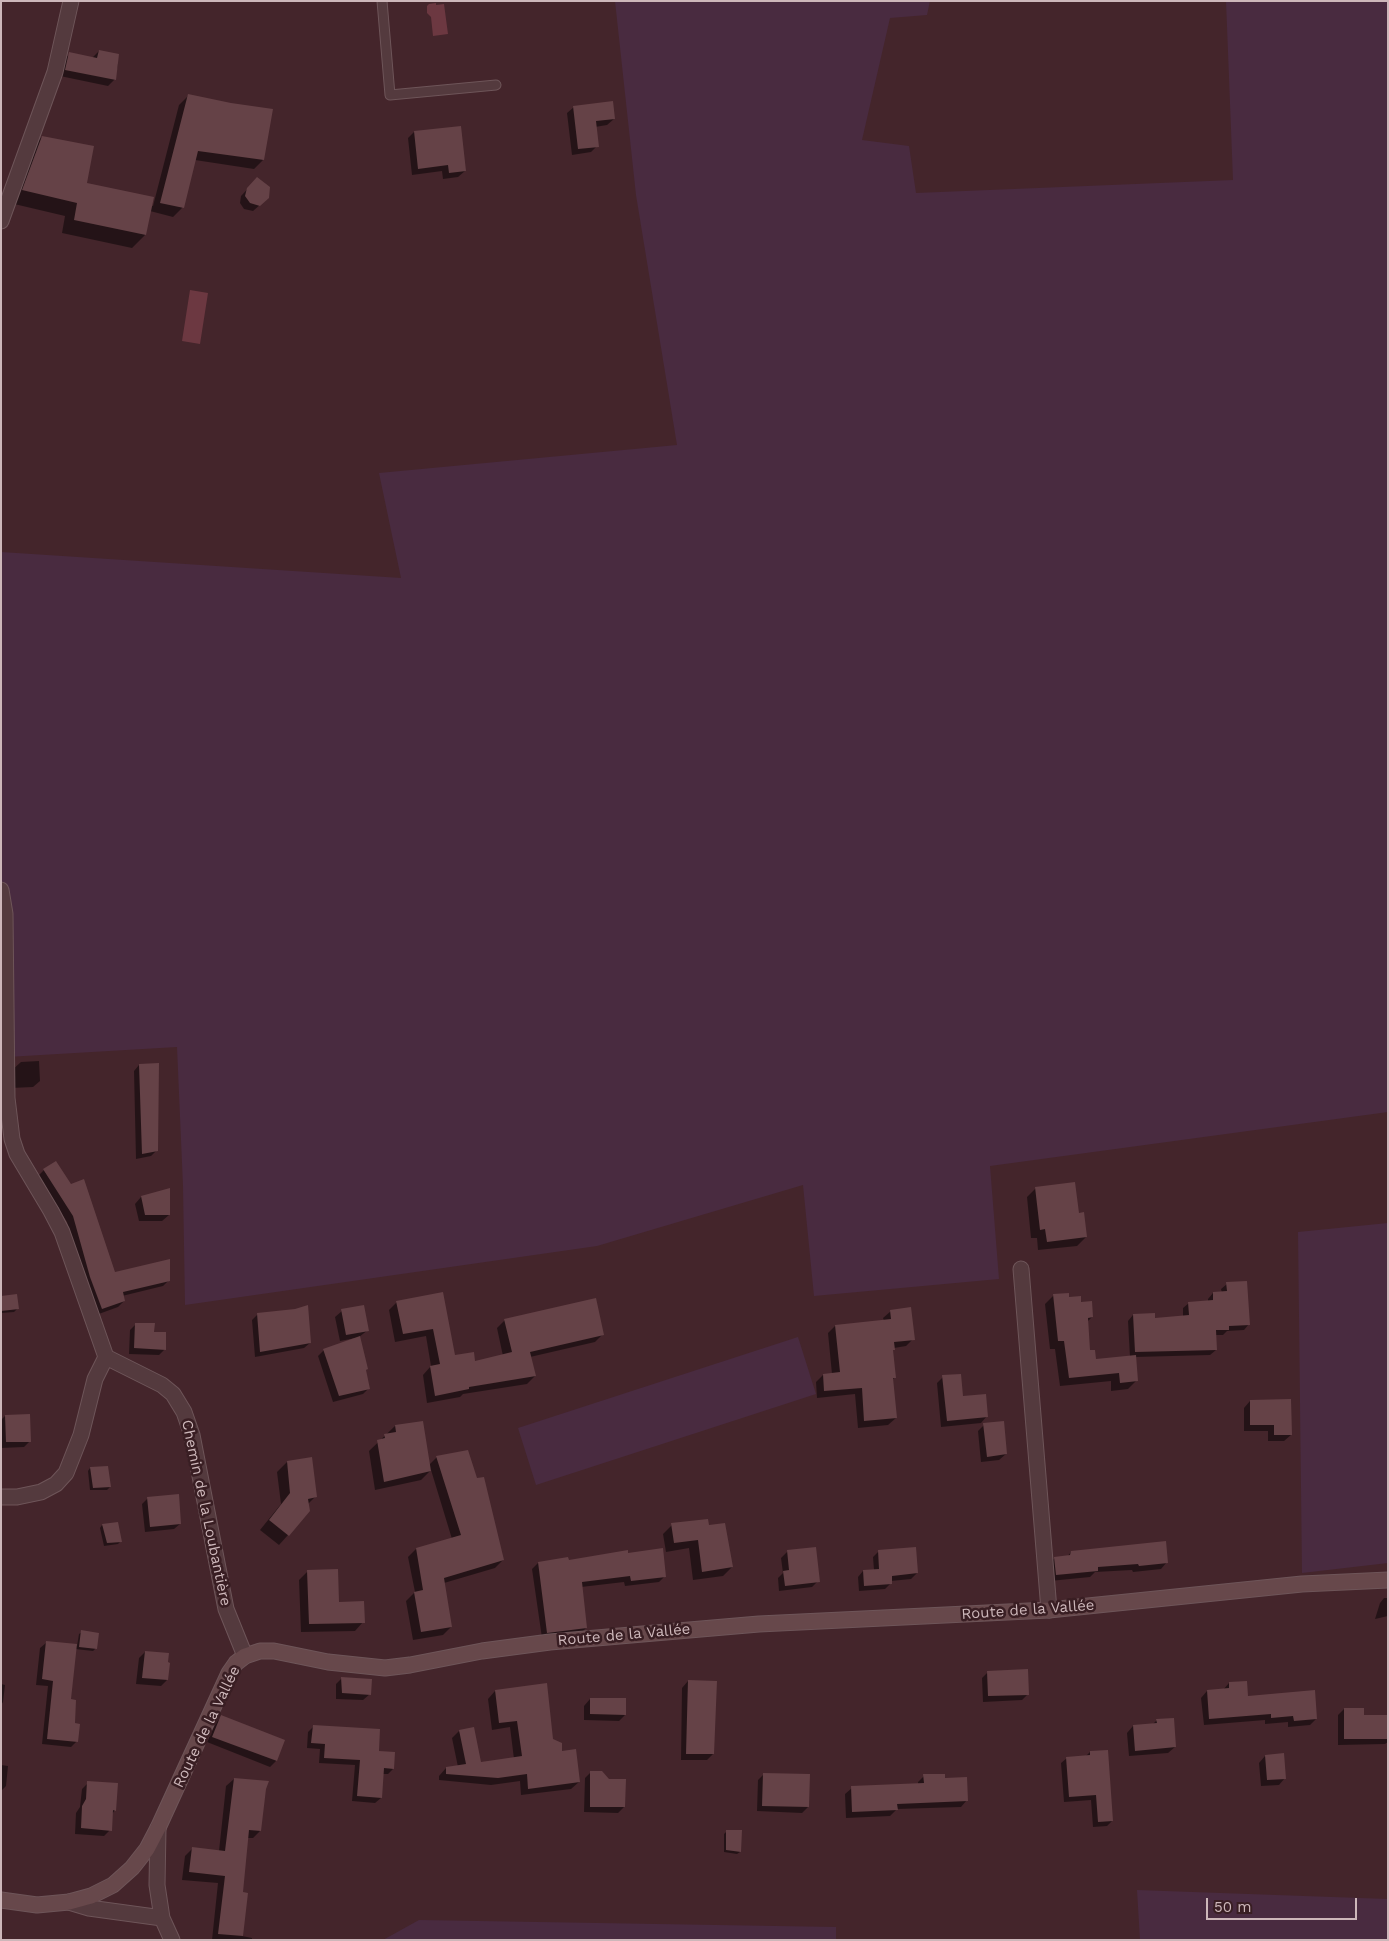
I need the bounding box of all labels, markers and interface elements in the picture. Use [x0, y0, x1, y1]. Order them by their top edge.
street label: Chemin de la Loubantière [177, 1418, 235, 1608]
street label: Route de la Vallée [961, 1596, 1095, 1624]
street label: Route de la Vallée [557, 1620, 691, 1650]
street label: Route de la Vallée [170, 1663, 244, 1791]
scale bar [1209, 1888, 1360, 1920]
text: 50 m [1214, 1898, 1251, 1916]

